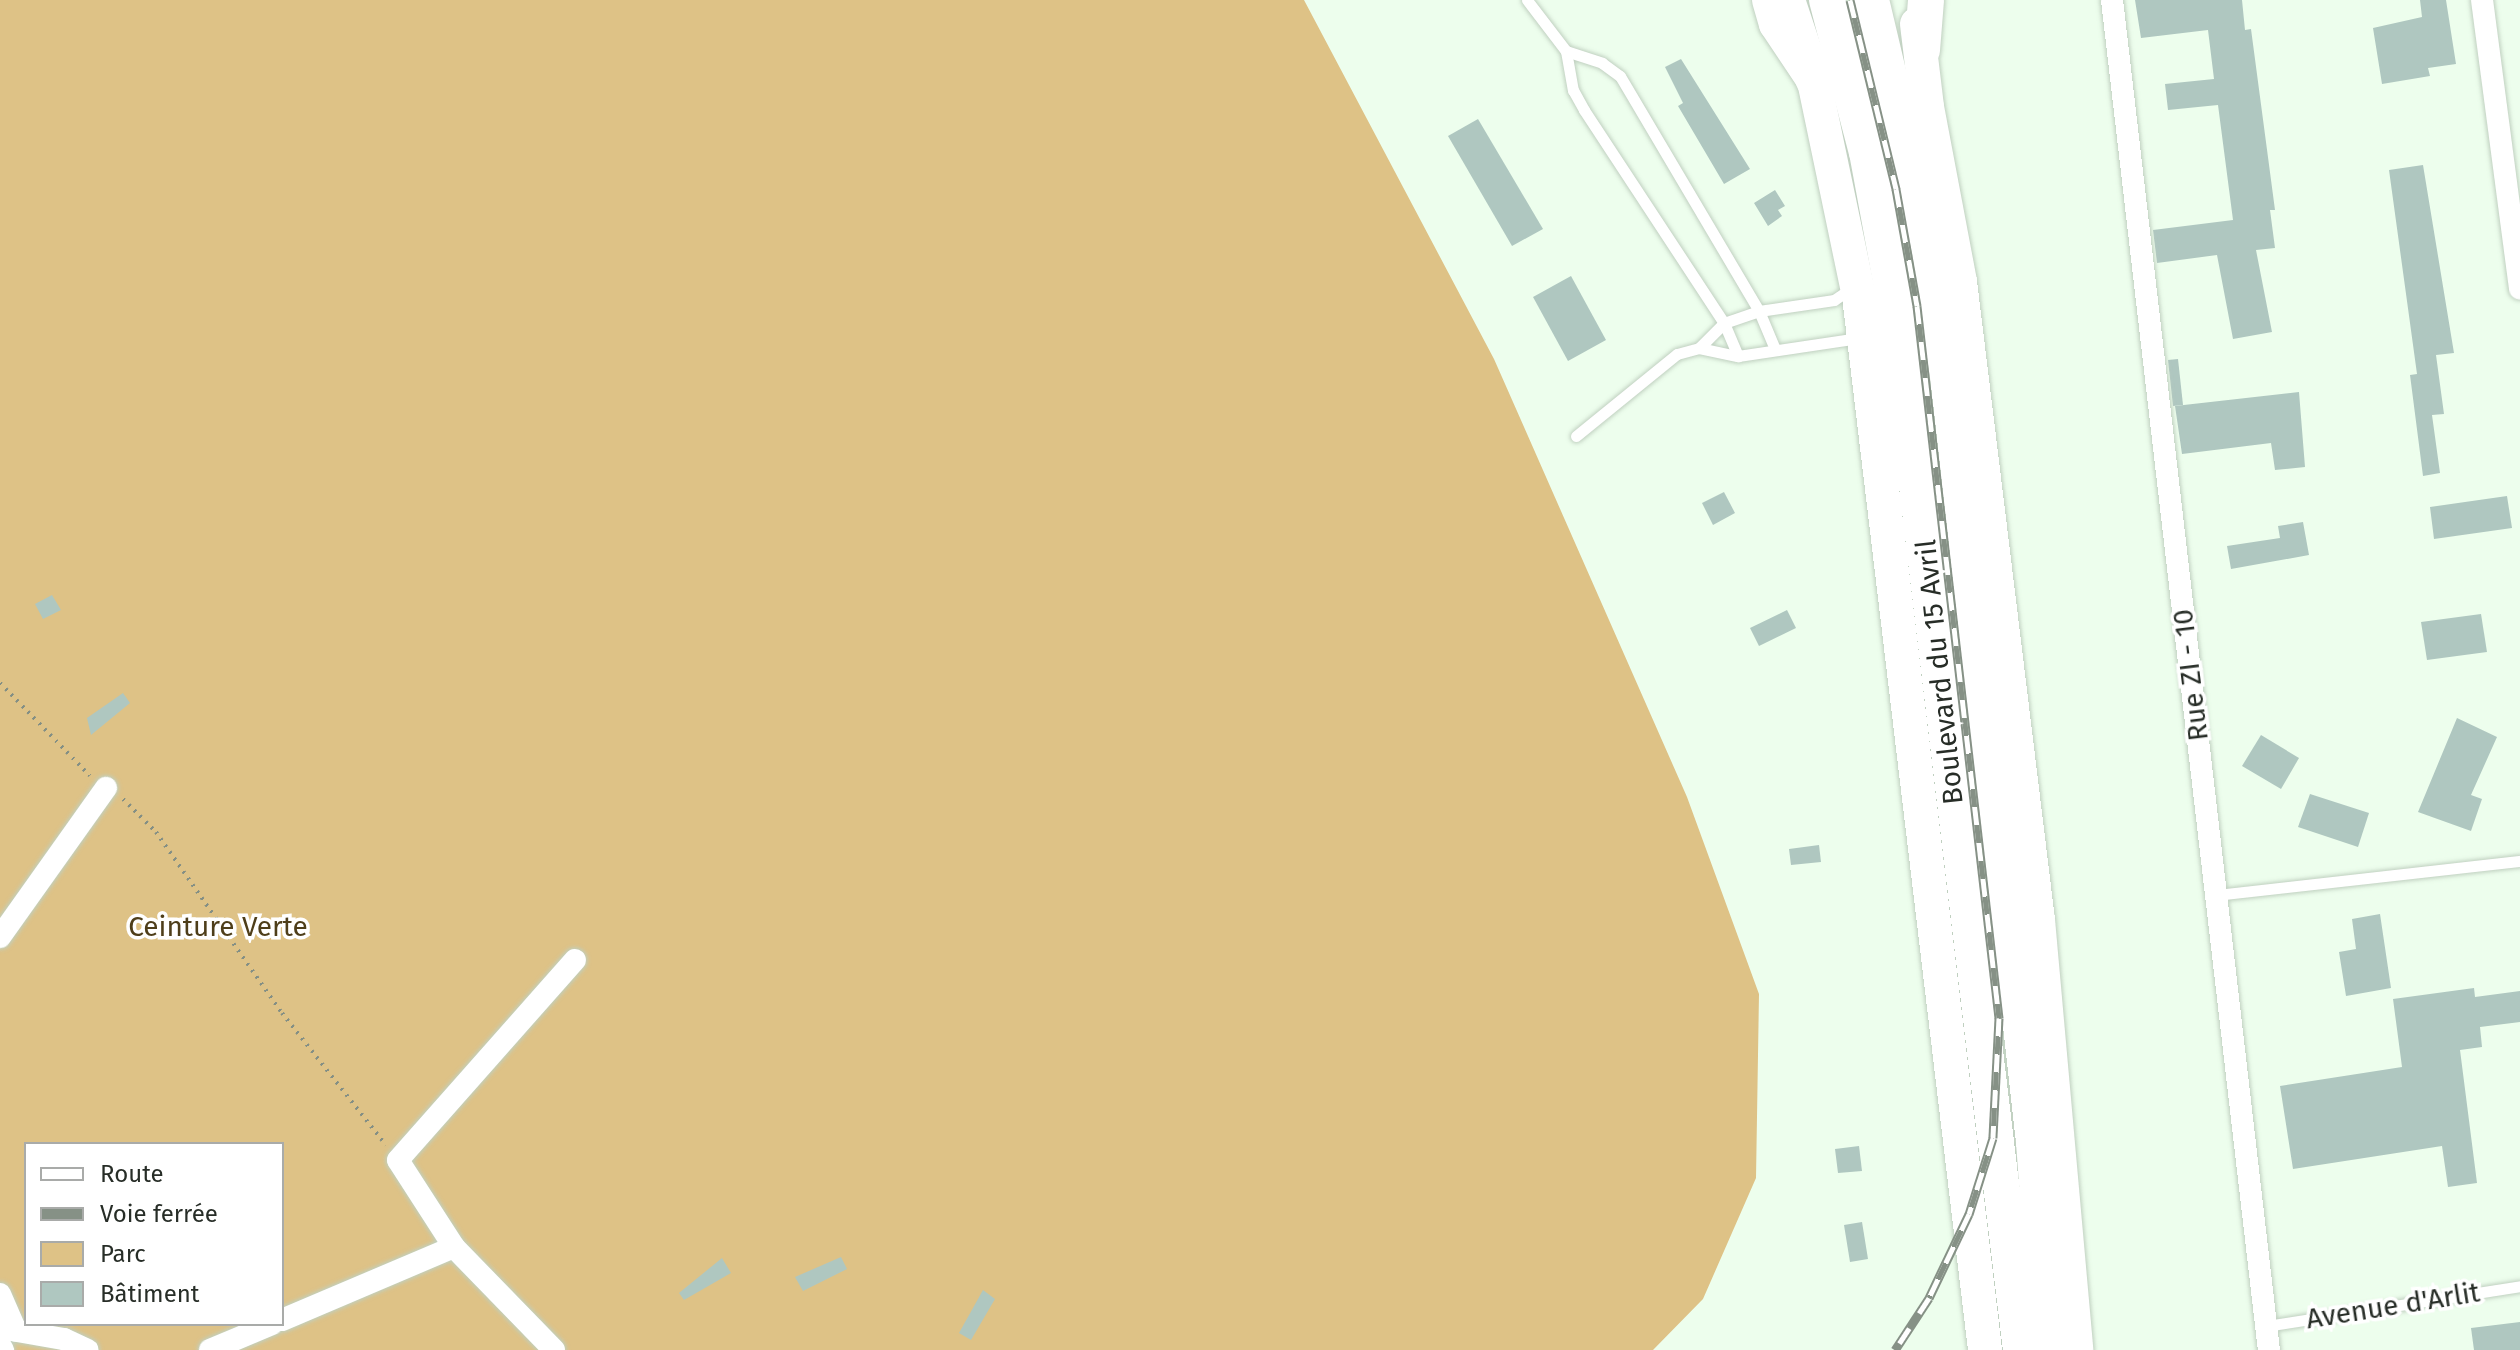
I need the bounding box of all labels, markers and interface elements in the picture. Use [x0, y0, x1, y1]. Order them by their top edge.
street label: Boulevard du 15 Avril [1909, 538, 1971, 806]
street label: Rue ZI - 10 [2166, 607, 2216, 743]
park label: Ceinture Verte [128, 910, 308, 944]
legend [24, 1142, 284, 1326]
text: Route [100, 1160, 164, 1188]
text: Voie ferrée [100, 1200, 218, 1228]
text: Parc [100, 1240, 146, 1268]
street label: Avenue d'Arlit [2304, 1276, 2482, 1336]
text: Bâtiment [100, 1280, 199, 1308]

